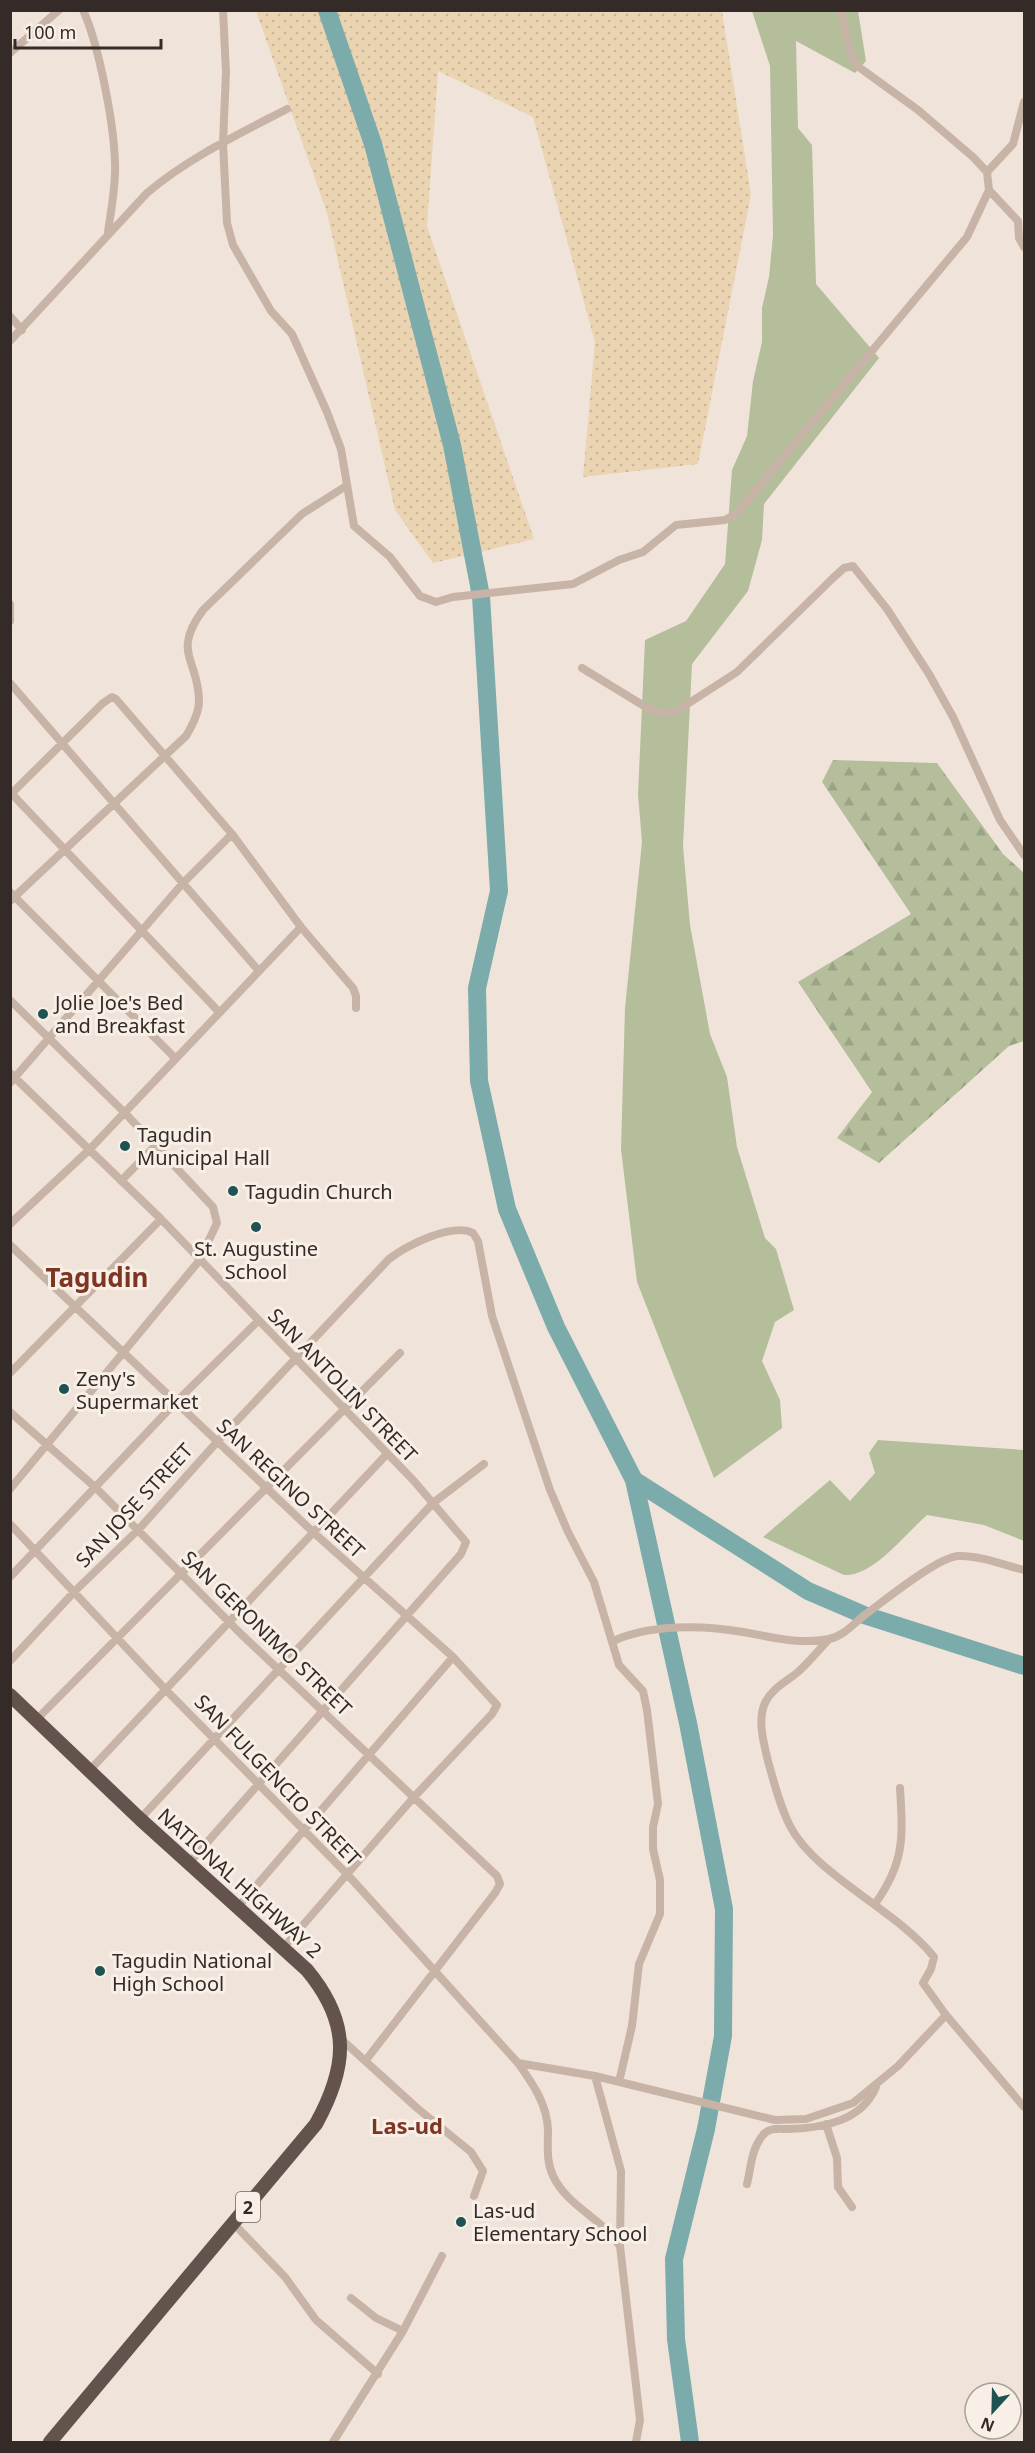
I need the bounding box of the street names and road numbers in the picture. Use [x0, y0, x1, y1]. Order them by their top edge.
street label: SAN ANTOLIN STREET [262, 1302, 424, 1468]
street label: SAN REGINO STREET [211, 1412, 371, 1564]
street label: SAN JOSE STREET [69, 1437, 199, 1573]
street label: SAN GERONIMO STREET [176, 1545, 358, 1721]
street label: SAN FULGENCIO STREET [189, 1689, 367, 1871]
street label: NATIONAL HIGHWAY 2 [152, 1802, 328, 1964]
road number: 2 [236, 2192, 260, 2222]

